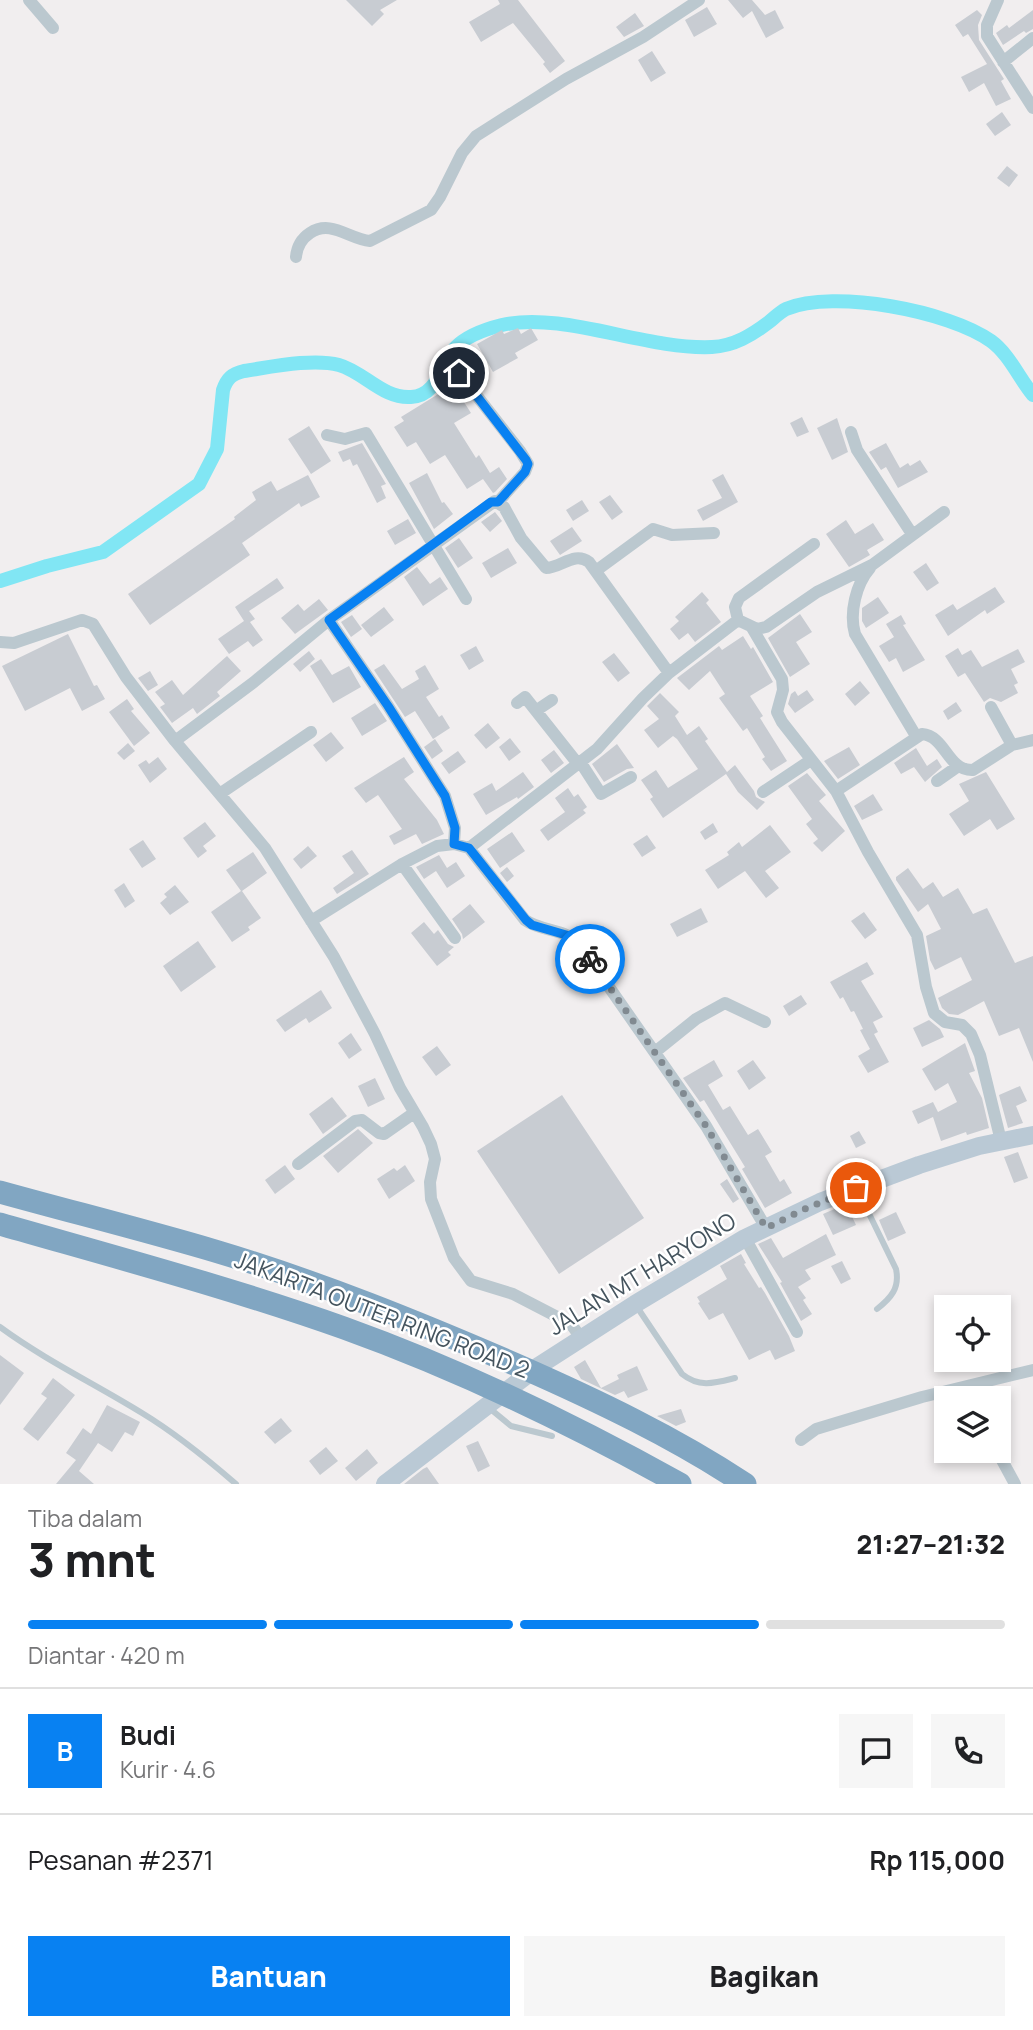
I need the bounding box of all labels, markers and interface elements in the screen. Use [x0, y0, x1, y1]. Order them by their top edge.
pin [429, 343, 489, 403]
icon: home [440, 354, 478, 392]
courier [555, 924, 625, 994]
icon: bike [571, 940, 609, 978]
pin [826, 1158, 886, 1218]
icon: bag [837, 1169, 875, 1207]
street label: JALAN MT HARYONO [542, 1204, 741, 1342]
street label: JAKARTA OUTER RING ROAD 2 [230, 1243, 534, 1385]
map controls [934, 1295, 1011, 1463]
button: locate [934, 1295, 1011, 1372]
button: layers [934, 1386, 1011, 1463]
text: Tiba dalam [28, 1502, 142, 1534]
text: 21:27–21:32 [856, 1526, 1005, 1562]
text: 3 mnt [28, 1528, 156, 1591]
text: Diantar · 420 m [28, 1639, 185, 1671]
button: chat [839, 1714, 913, 1788]
button: phone [931, 1714, 1005, 1788]
text: Budi [120, 1717, 176, 1753]
text: B [57, 1733, 73, 1769]
text: Kurir · 4.6 [120, 1753, 216, 1785]
text: Pesanan #2371 [28, 1842, 214, 1878]
text: Rp 115,000 [869, 1842, 1005, 1878]
button: Bantuan [28, 1936, 510, 2016]
button: Bagikan [524, 1936, 1005, 2016]

